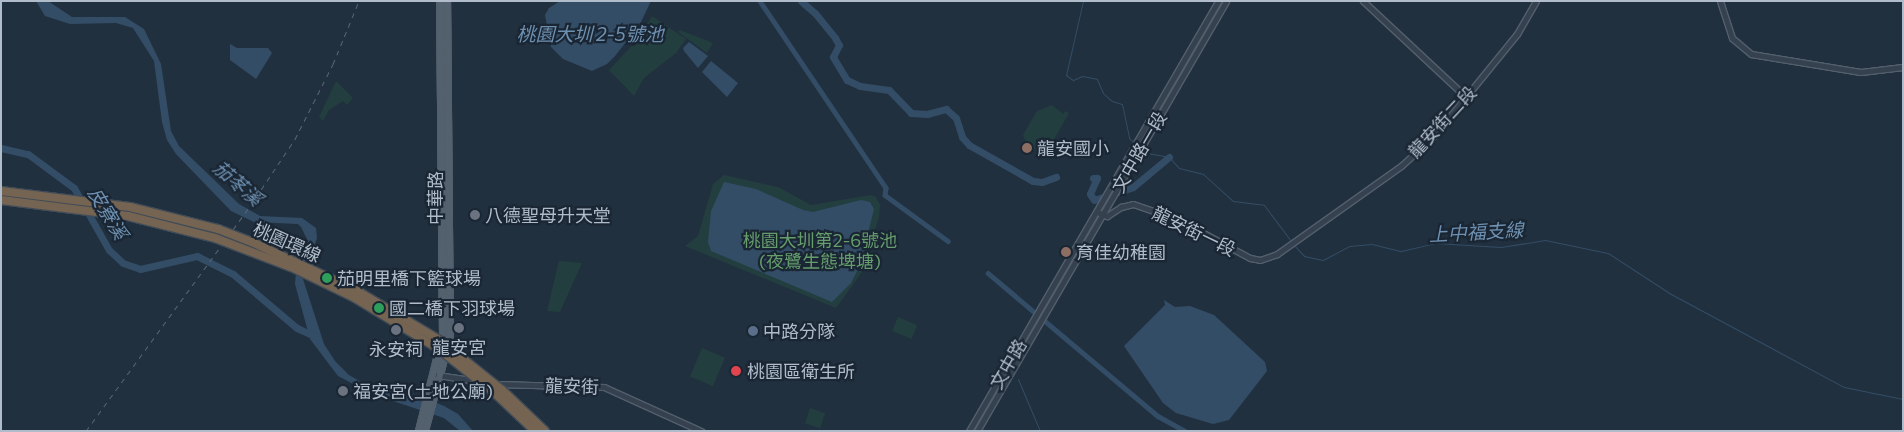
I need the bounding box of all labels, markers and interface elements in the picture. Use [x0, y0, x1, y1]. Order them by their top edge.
water label: 桃園大圳 2-5號池 [516, 23, 664, 45]
street label: 龍安街二段 [1403, 82, 1481, 162]
street label: 文中路一段 [1107, 108, 1171, 196]
place label: 龍安國小 [1037, 137, 1109, 159]
marker: 龍安國小 [1021, 142, 1033, 154]
water label: 茄苳溪 [209, 156, 267, 210]
street label: 中華路 [424, 171, 446, 225]
water label: 皮寮溪 [84, 183, 132, 243]
street label: 龍安街一段 [1149, 202, 1239, 260]
place label: 八德聖母升天堂 [485, 204, 611, 226]
marker: 八德聖母升天堂 [469, 209, 481, 221]
street label: 桃園環線 [250, 217, 324, 267]
water label: 上中福支線 [1428, 218, 1524, 246]
park label: 桃園大圳第2-6號池 (夜鷺生態埤塘) [743, 230, 897, 272]
place label: 育佳幼稚園 [1076, 241, 1166, 263]
marker: 育佳幼稚園 [1060, 246, 1072, 258]
place label: 茄明里橋下籃球場 [337, 267, 481, 289]
marker: 茄明里橋下籃球場 [321, 272, 333, 284]
place label: 國二橋下羽球場 [389, 297, 515, 319]
marker: 國二橋下羽球場 [373, 302, 385, 314]
place label: 中路分隊 [763, 320, 835, 342]
marker: 龍安宮 [453, 322, 465, 334]
marker: 永安祠 [390, 324, 402, 336]
marker: 中路分隊 [747, 325, 759, 337]
street label: 文中路 [985, 335, 1031, 393]
place label: 龍安宮 [432, 336, 486, 358]
place label: 永安祠 [369, 338, 423, 360]
place label: 桃園區衛生所 [747, 360, 855, 382]
marker: 桃園區衛生所 [729, 364, 743, 378]
street label: 龍安街 [545, 374, 599, 398]
place label: 福安宮(土地公廟) [353, 380, 493, 402]
marker: 福安宮(土地公廟) [337, 385, 349, 397]

